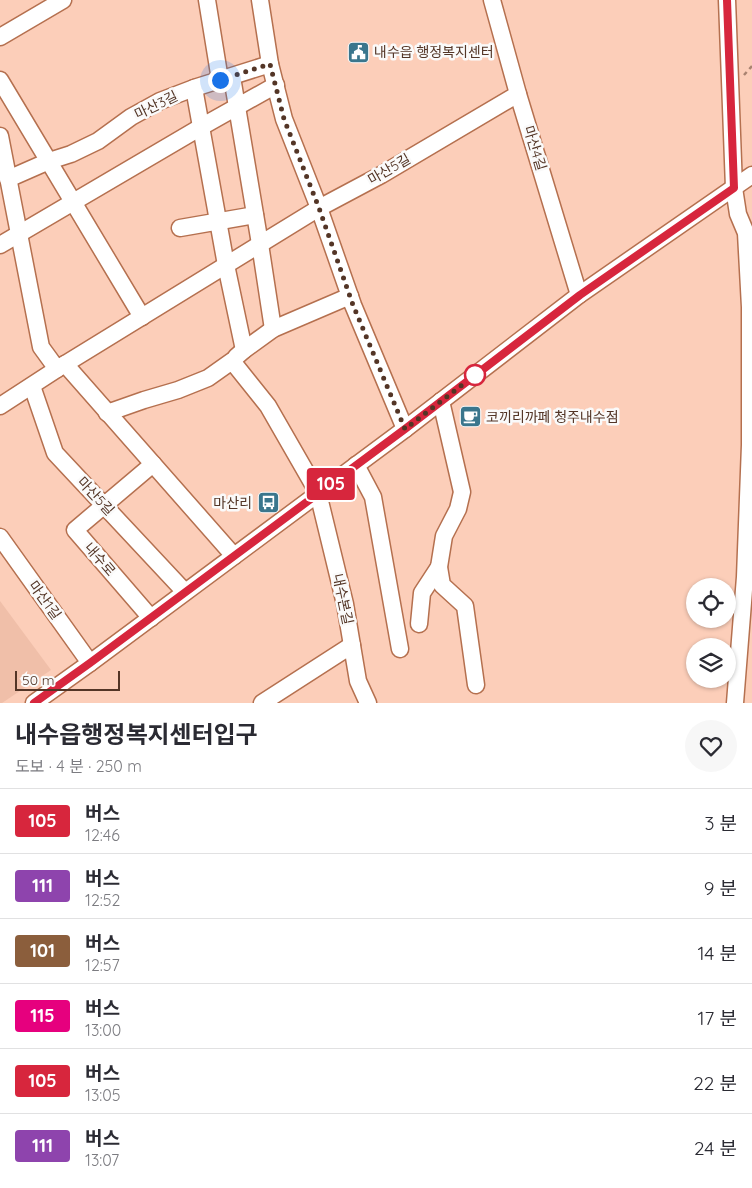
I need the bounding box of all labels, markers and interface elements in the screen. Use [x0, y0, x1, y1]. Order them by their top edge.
public building icon: 내수읍 행정복지센터 [346, 40, 370, 64]
place label: 내수읍 행정복지센터 [374, 43, 494, 61]
your location [208, 68, 233, 93]
street label: 마산3길 [131, 87, 181, 123]
street label: 마산4길 [520, 123, 550, 173]
street label: 마산5길 [364, 150, 414, 188]
unlabelled marker [464, 364, 486, 386]
cafe icon: 코끼리까페 청주내수점 [458, 405, 482, 429]
place label: 코끼리까페 청주내수점 [486, 408, 619, 426]
line badge: 105 [302, 468, 360, 500]
text: 105 [317, 472, 345, 495]
street label: 마산5길 [74, 473, 118, 519]
bus stop icon: 마산리 [256, 491, 280, 515]
place label: 마산리 [213, 494, 252, 512]
street label: 내수로 [81, 539, 120, 580]
street label: 내수본길 [329, 572, 357, 626]
street label: 마산1길 [25, 577, 65, 623]
map controls [686, 578, 736, 688]
button: locate [686, 578, 736, 628]
button: layers [686, 638, 736, 688]
scale bar [15, 668, 120, 691]
text: 50 m [22, 671, 55, 689]
text: 내수읍행정복지센터입구 [15, 719, 258, 749]
button: heart [685, 720, 737, 772]
text: 도보 · 4 분 · 250 m [15, 756, 142, 776]
text: 버스 [85, 801, 120, 825]
text: 105 [28, 809, 57, 832]
text: 3 분 [704, 811, 737, 835]
text: 12:46 [85, 825, 120, 845]
text: 버스 [85, 866, 120, 890]
text: 111 [32, 874, 53, 897]
text: 9 분 [704, 876, 737, 900]
text: 12:52 [85, 890, 120, 910]
text: 버스 [85, 931, 120, 955]
text: 101 [30, 939, 55, 962]
text: 14 분 [698, 941, 737, 965]
text: 12:57 [85, 955, 120, 975]
text: 버스 [85, 996, 120, 1020]
text: 115 [30, 1004, 55, 1027]
text: 17 분 [698, 1006, 737, 1030]
text: 13:00 [85, 1020, 121, 1040]
text: 버스 [85, 1061, 120, 1085]
text: 105 [28, 1069, 57, 1092]
text: 22 분 [693, 1071, 737, 1095]
text: 13:05 [85, 1085, 121, 1105]
text: 버스 [85, 1126, 120, 1150]
text: 111 [32, 1134, 53, 1157]
text: 24 분 [694, 1136, 737, 1160]
text: 13:07 [85, 1150, 119, 1170]

